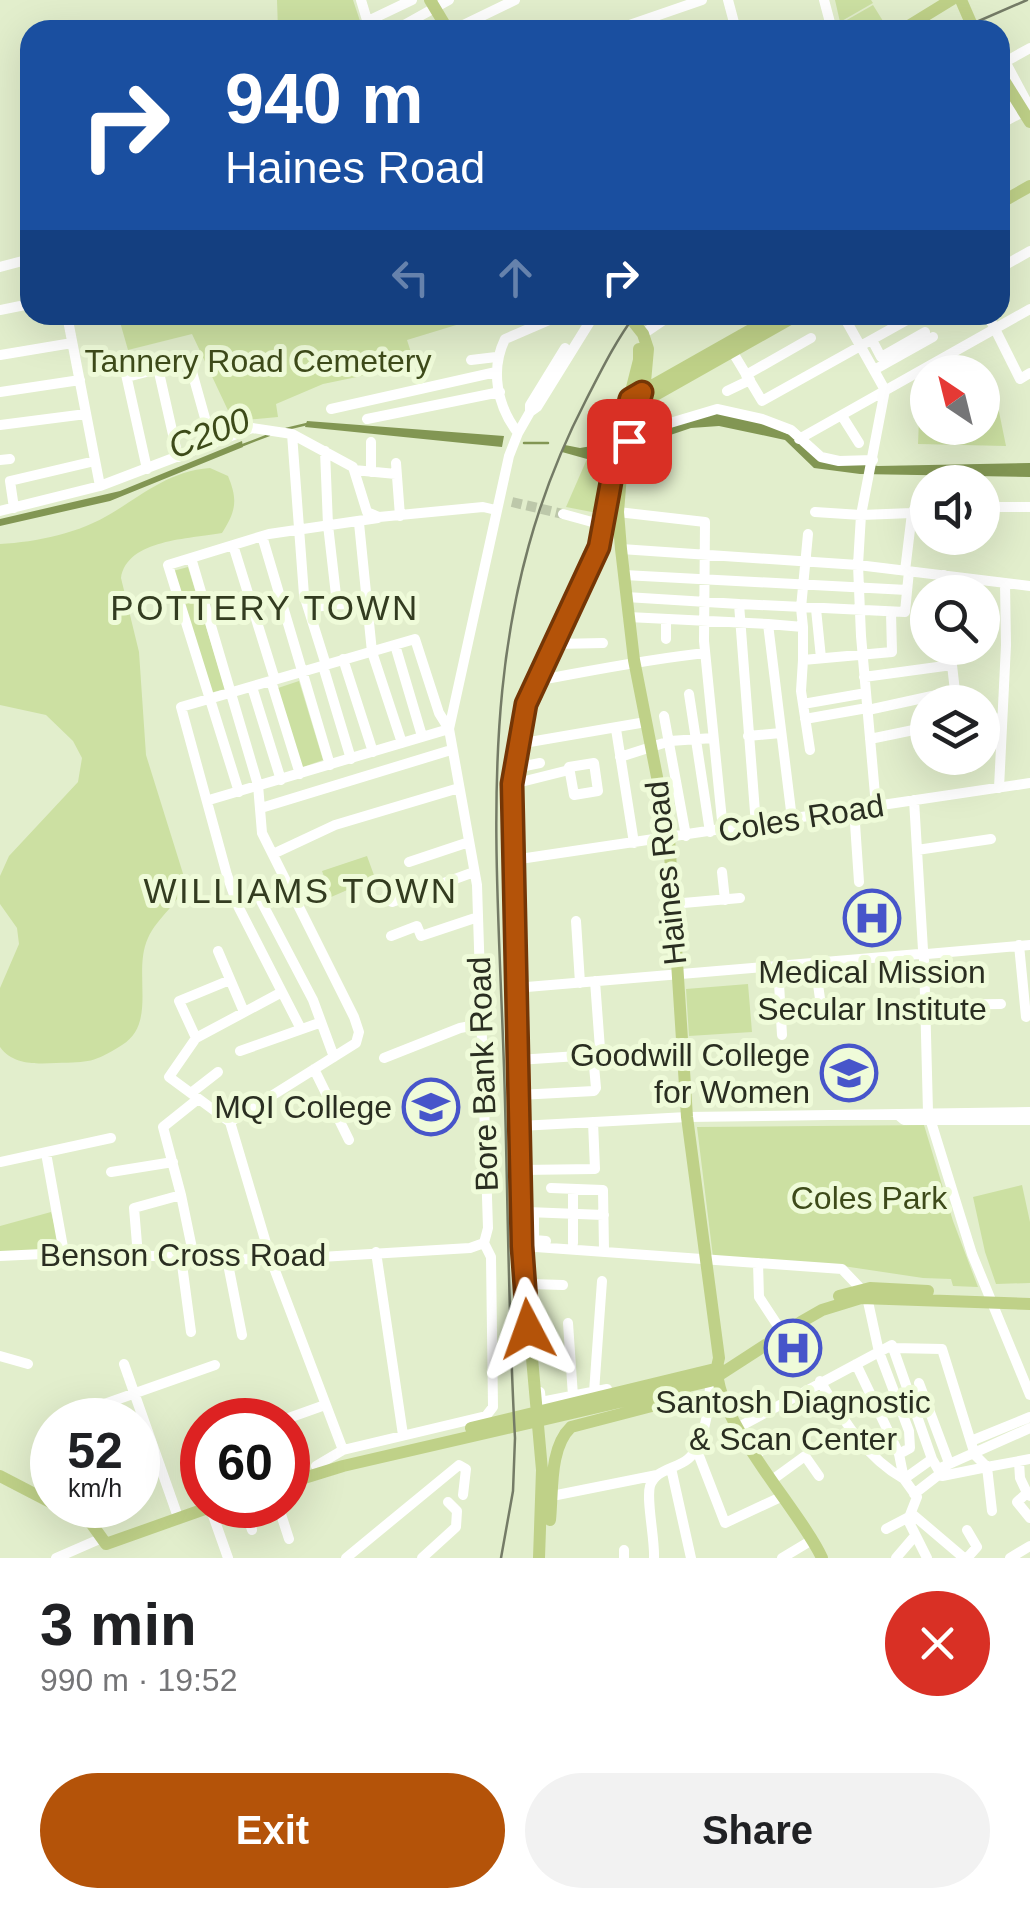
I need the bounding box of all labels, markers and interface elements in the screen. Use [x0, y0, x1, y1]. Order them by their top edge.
icon: right [60, 60, 190, 190]
text: 940 m [225, 60, 423, 138]
text: Haines Road [225, 142, 485, 193]
icon: left [383, 250, 438, 305]
icon: ahead [488, 250, 543, 305]
icon: right [593, 250, 648, 305]
park label: Tannery Road Cemetery [85, 343, 431, 379]
north arrow [910, 355, 1000, 445]
map controls [910, 355, 1000, 775]
water label: C200 [163, 399, 255, 466]
pin [587, 399, 672, 484]
icon: arrive [602, 414, 657, 469]
button: sound [910, 465, 1000, 555]
button: search [910, 575, 1000, 665]
district label: POTTERY TOWN [110, 588, 420, 627]
button: layers [910, 685, 1000, 775]
street label: Haines Road [638, 779, 694, 967]
street label: Coles Road [716, 787, 886, 849]
district label: WILLIAMS TOWN [143, 871, 459, 910]
hospital icon: Medical Mission Secular Institute [842, 888, 902, 948]
place label: Medical Mission Secular Institute [757, 954, 987, 1027]
street label: Bore Bank Road [461, 956, 505, 1192]
place label: Goodwill College for Women [570, 1037, 810, 1110]
school or university icon: Goodwill College for Women [819, 1043, 879, 1103]
school or university icon: MQI College [401, 1077, 461, 1137]
place label: MQI College [214, 1089, 392, 1125]
park label: Coles Park [791, 1180, 948, 1216]
street label: Benson Cross Road [40, 1237, 326, 1273]
position arrow [476, 1277, 580, 1381]
hospital icon: Santosh Diagnostic & Scan Center [763, 1318, 823, 1378]
place label: Santosh Diagnostic & Scan Center [655, 1384, 931, 1457]
speed limit sign: 60 [180, 1398, 310, 1528]
text: 52 [67, 1423, 123, 1479]
text: km/h [68, 1474, 122, 1502]
text: 3 min [40, 1591, 197, 1658]
button: close [885, 1591, 990, 1696]
text: 990 m · 19:52 [40, 1662, 237, 1698]
button: Exit [40, 1773, 505, 1888]
button: Share [525, 1773, 990, 1888]

